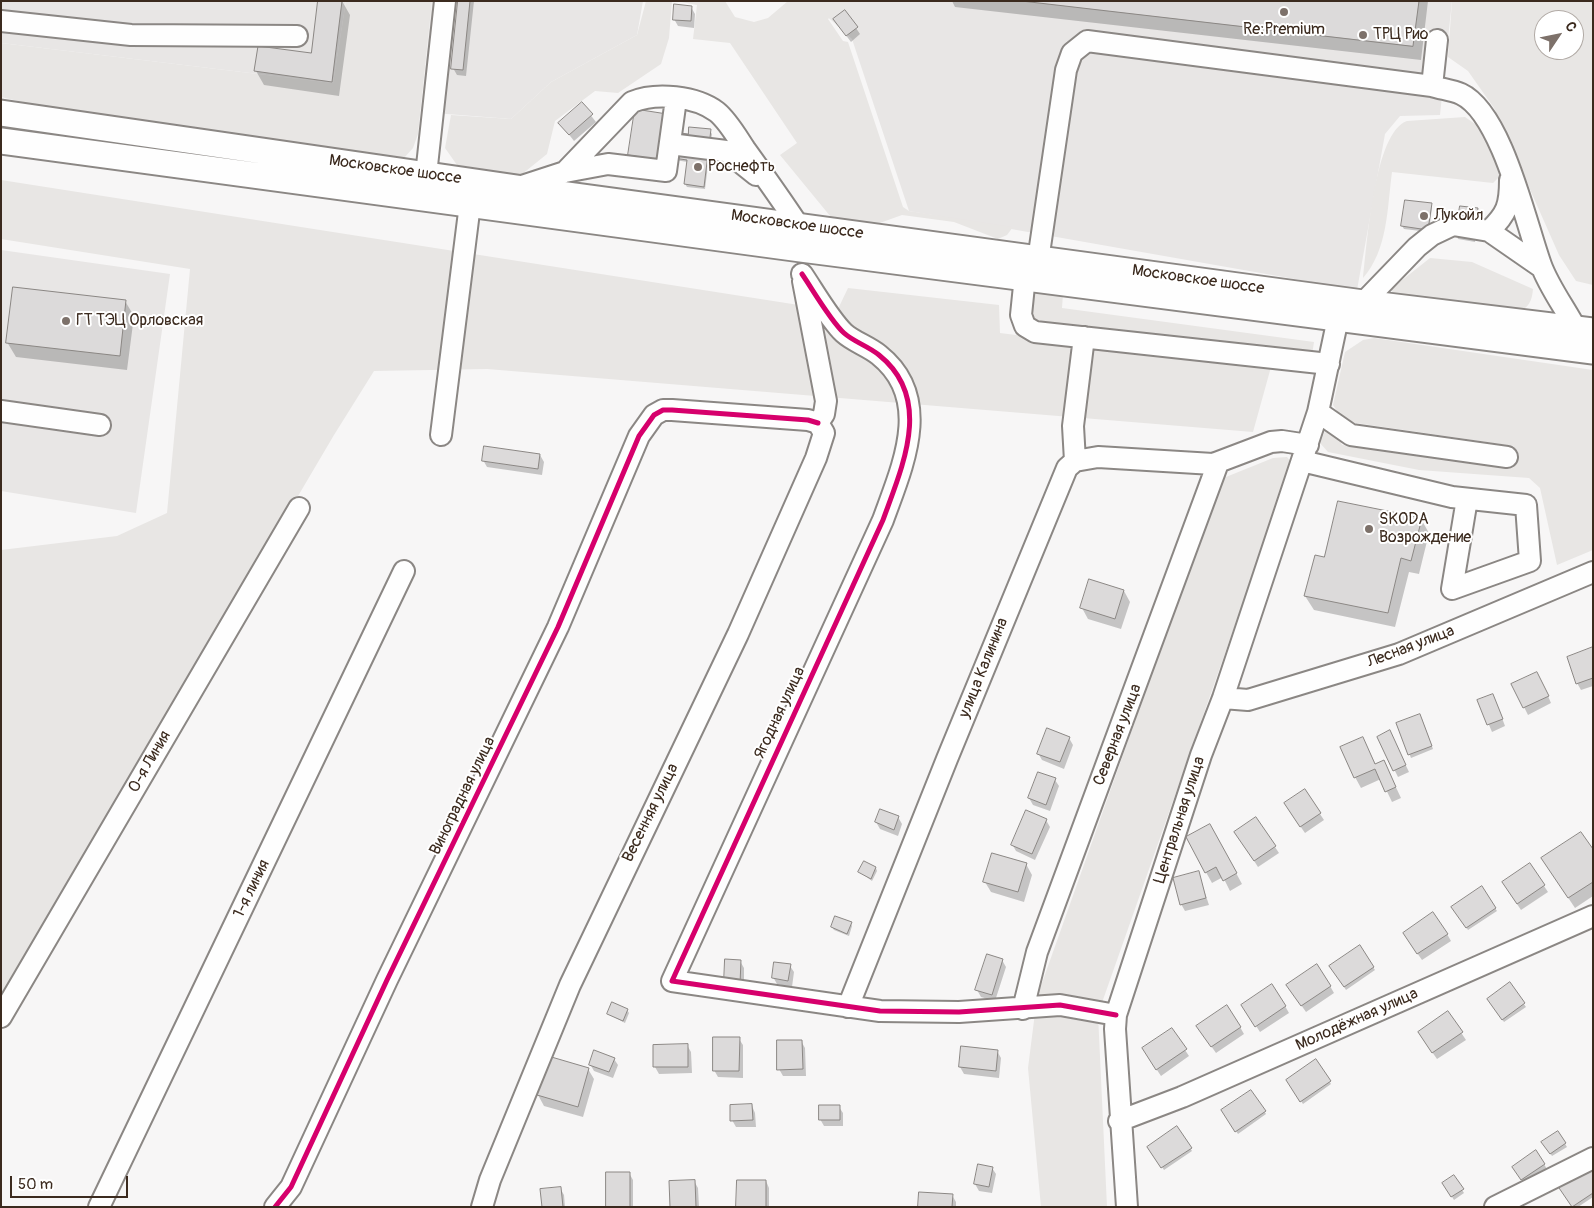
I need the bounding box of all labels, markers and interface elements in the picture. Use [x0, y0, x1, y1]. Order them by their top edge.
marker: Re:Premium [1278, 6, 1290, 18]
north arrow [1534, 10, 1584, 60]
text: С [1562, 19, 1580, 35]
place label: Re:Premium [1243, 20, 1325, 40]
place label: ТРЦ Рио [1373, 25, 1428, 45]
marker: ТРЦ Рио [1357, 29, 1369, 41]
street label: Московское шоссе [328, 151, 462, 189]
place label: Роснефть [708, 157, 775, 177]
marker: Роснефть [692, 161, 704, 173]
street label: Московское шоссе [730, 206, 864, 244]
place label: Лукойл [1434, 206, 1483, 226]
marker: Лукойл [1418, 210, 1430, 222]
street label: Московское шоссе [1131, 261, 1265, 299]
place label: ГТ ТЭЦ Орловская [76, 311, 203, 331]
marker: ГТ ТЭЦ Орловская [60, 315, 72, 327]
place label: SKODA Возрождение [1379, 510, 1471, 548]
marker: SKODA Возрождение [1363, 523, 1375, 535]
street label: улица Калинина [955, 615, 1013, 721]
street label: Лесная улица [1365, 622, 1457, 672]
street label: Ягодная улица [750, 664, 810, 762]
street label: Северная улица [1090, 681, 1146, 789]
street label: 0-я Линия [125, 728, 175, 796]
street label: Виноградная улица [426, 734, 500, 858]
street label: Центральная улица [1150, 754, 1210, 886]
street label: Весенняя улица [619, 761, 683, 865]
street label: 1-я линия [230, 857, 274, 921]
street label: Молодёжная улица [1293, 984, 1421, 1056]
scale bar [12, 1166, 130, 1198]
text: 50 m [18, 1175, 53, 1194]

